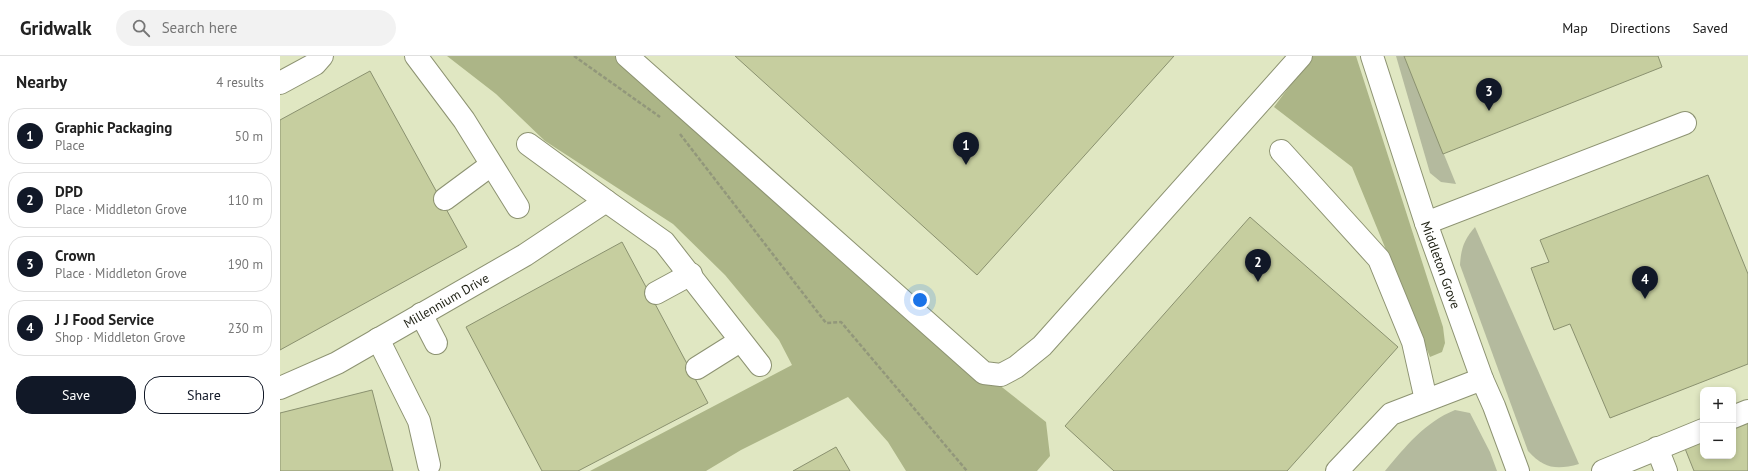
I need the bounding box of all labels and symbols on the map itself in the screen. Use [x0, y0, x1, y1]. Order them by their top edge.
pin: 3 [1476, 78, 1502, 111]
pin: 1 [953, 132, 979, 165]
street label: Middleton Grove [1417, 219, 1464, 311]
pin: 2 [1245, 249, 1271, 282]
pin: 4 [1632, 266, 1658, 299]
street label: Millennium Drive [400, 270, 492, 332]
your location [910, 290, 930, 310]

